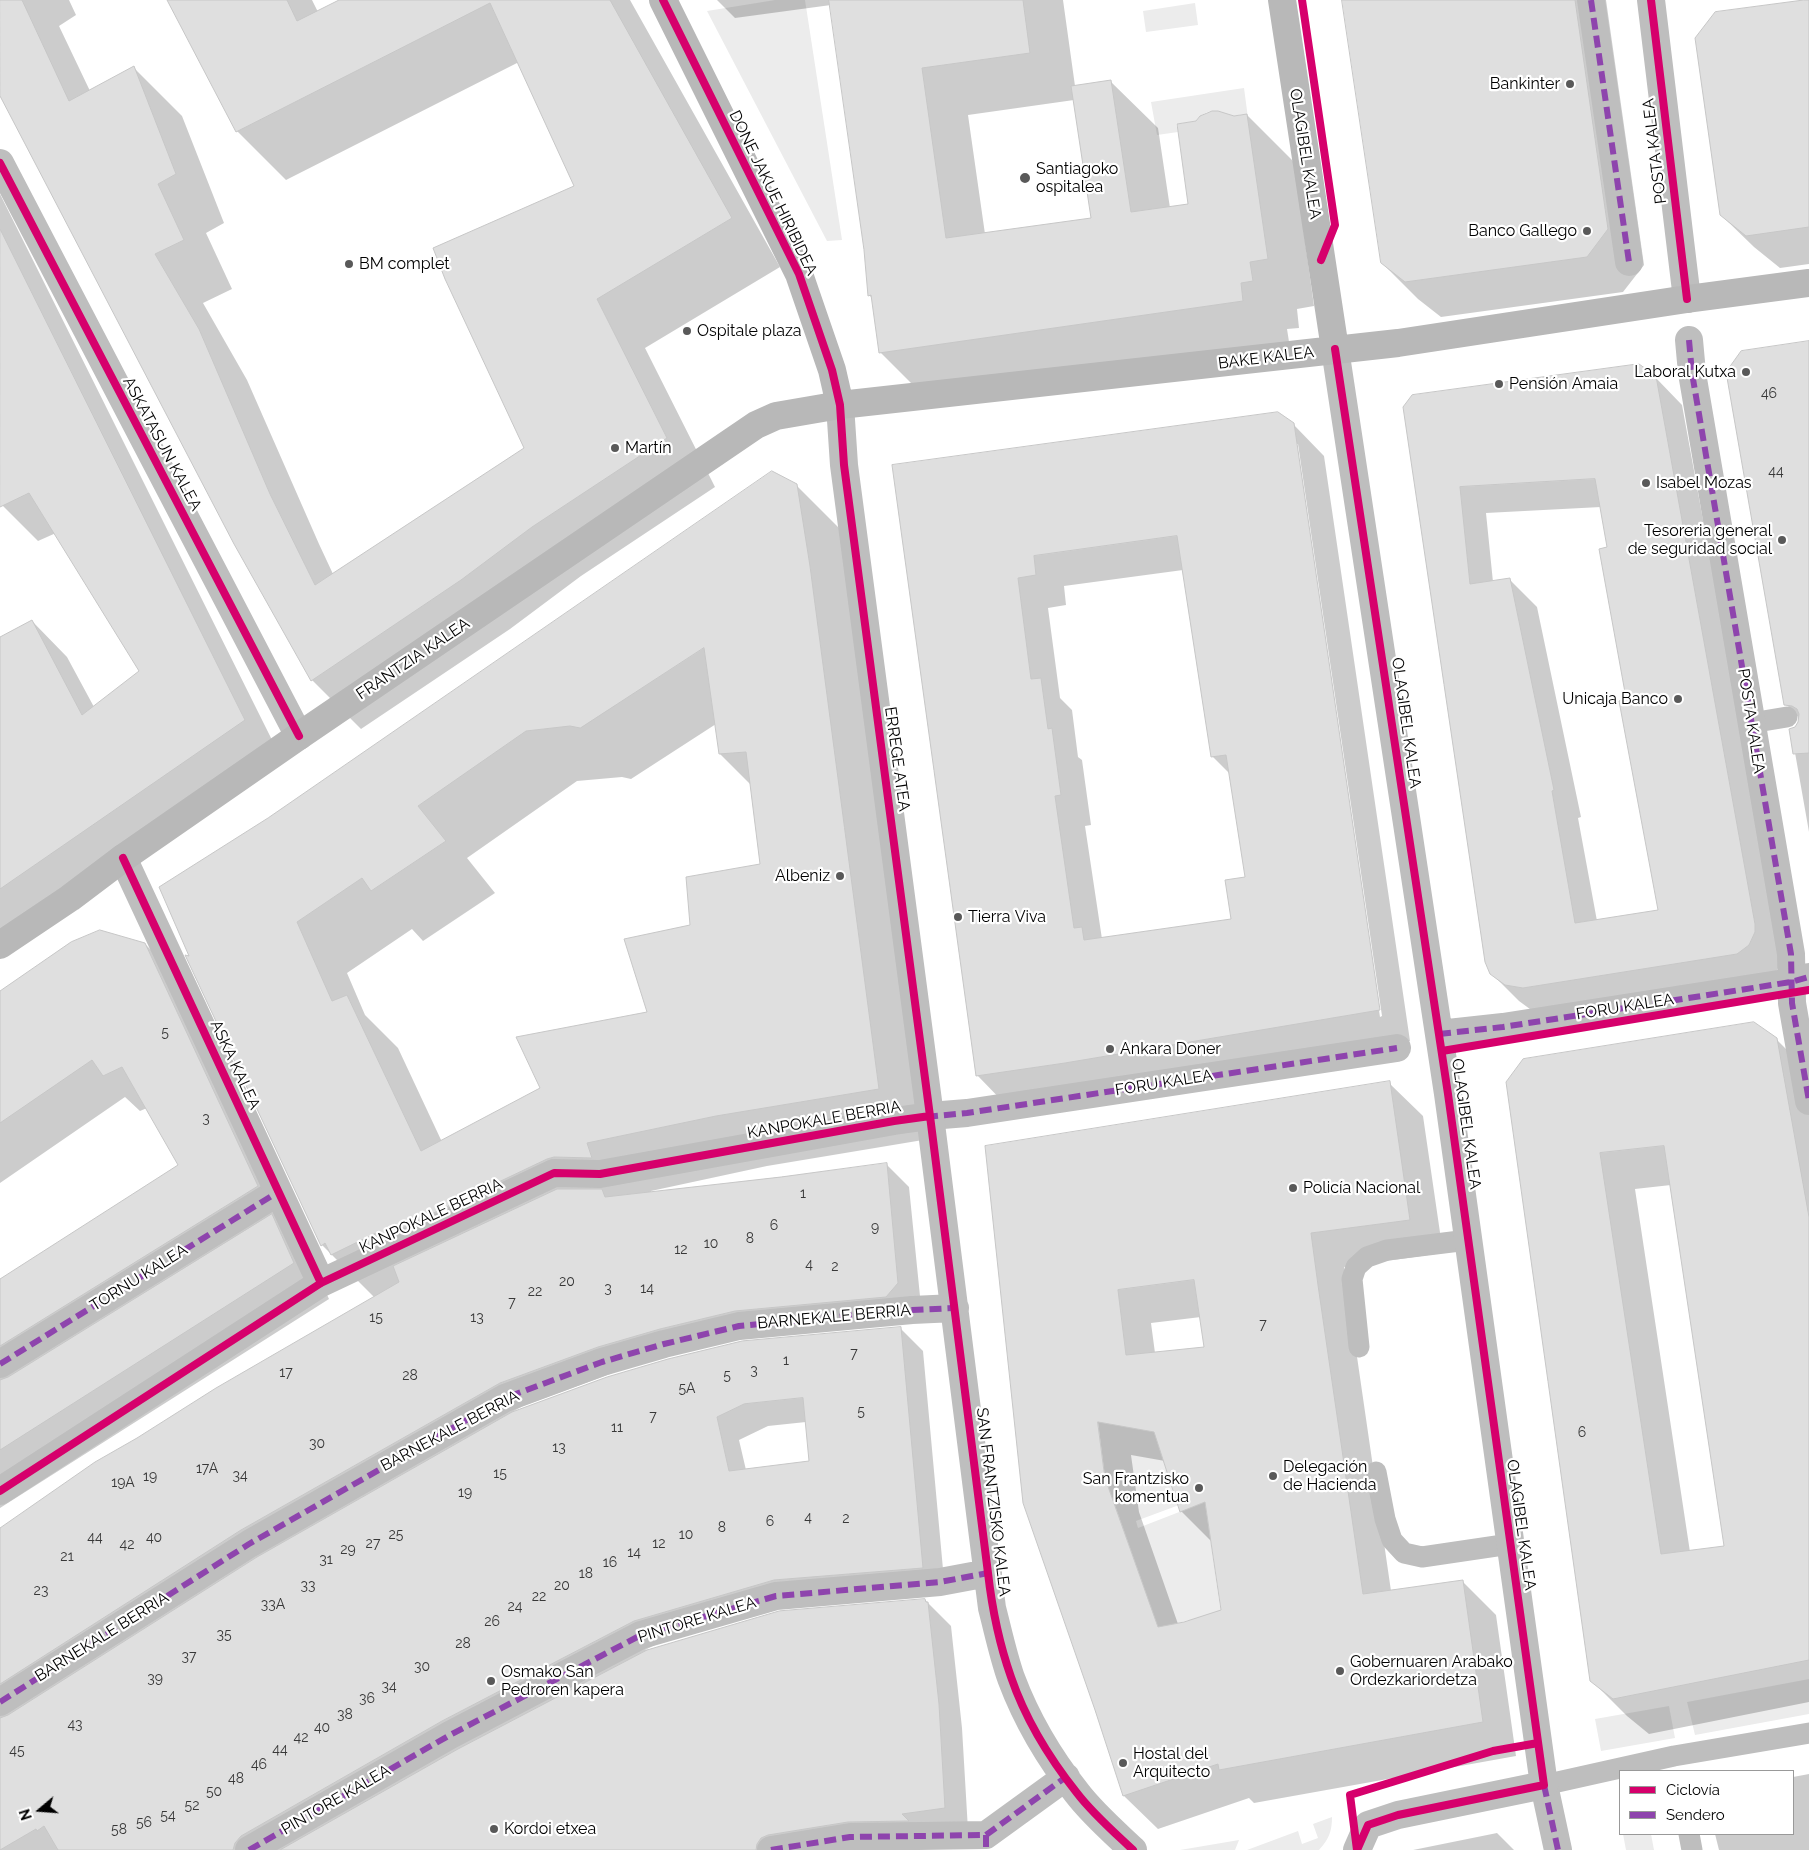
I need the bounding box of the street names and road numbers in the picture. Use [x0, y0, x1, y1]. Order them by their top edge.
street label: OLAGIBEL KALEA [1285, 87, 1325, 221]
street label: POSTA KALEA [1639, 97, 1671, 205]
street label: DONE JAKUE HIRIBIDEA [725, 108, 821, 278]
street label: BAKE KALEA [1217, 343, 1315, 373]
street label: ASKATASUN KALEA [119, 374, 205, 514]
street label: FRANTZIA KALEA [353, 614, 473, 704]
street label: OLAGIBEL KALEA [1387, 656, 1425, 790]
street label: POSTA KALEA [1733, 667, 1769, 775]
street label: ERREGE ATEA [880, 705, 914, 813]
street label: FORU KALEA [1575, 990, 1675, 1024]
street label: ASKA KALEA [206, 1017, 264, 1113]
street label: OLAGIBEL KALEA [1447, 1057, 1485, 1191]
street label: FORU KALEA [1114, 1066, 1214, 1100]
street label: KANPOKALE BERRIA [746, 1097, 902, 1143]
street label: KANPOKALE BERRIA [356, 1174, 506, 1258]
street label: TORNU KALEA [87, 1240, 191, 1316]
street label: BARNEKALE BERRIA [756, 1301, 912, 1333]
street label: BARNEKALE BERRIA [377, 1386, 523, 1476]
street label: SAN FRANTZISKO KALEA [972, 1407, 1014, 1597]
street label: OLAGIBEL KALEA [1502, 1458, 1540, 1592]
street label: BARNEKALE BERRIA [32, 1588, 172, 1686]
street label: PINTORE KALEA [635, 1593, 759, 1647]
street label: PINTORE KALEA [278, 1761, 394, 1839]

